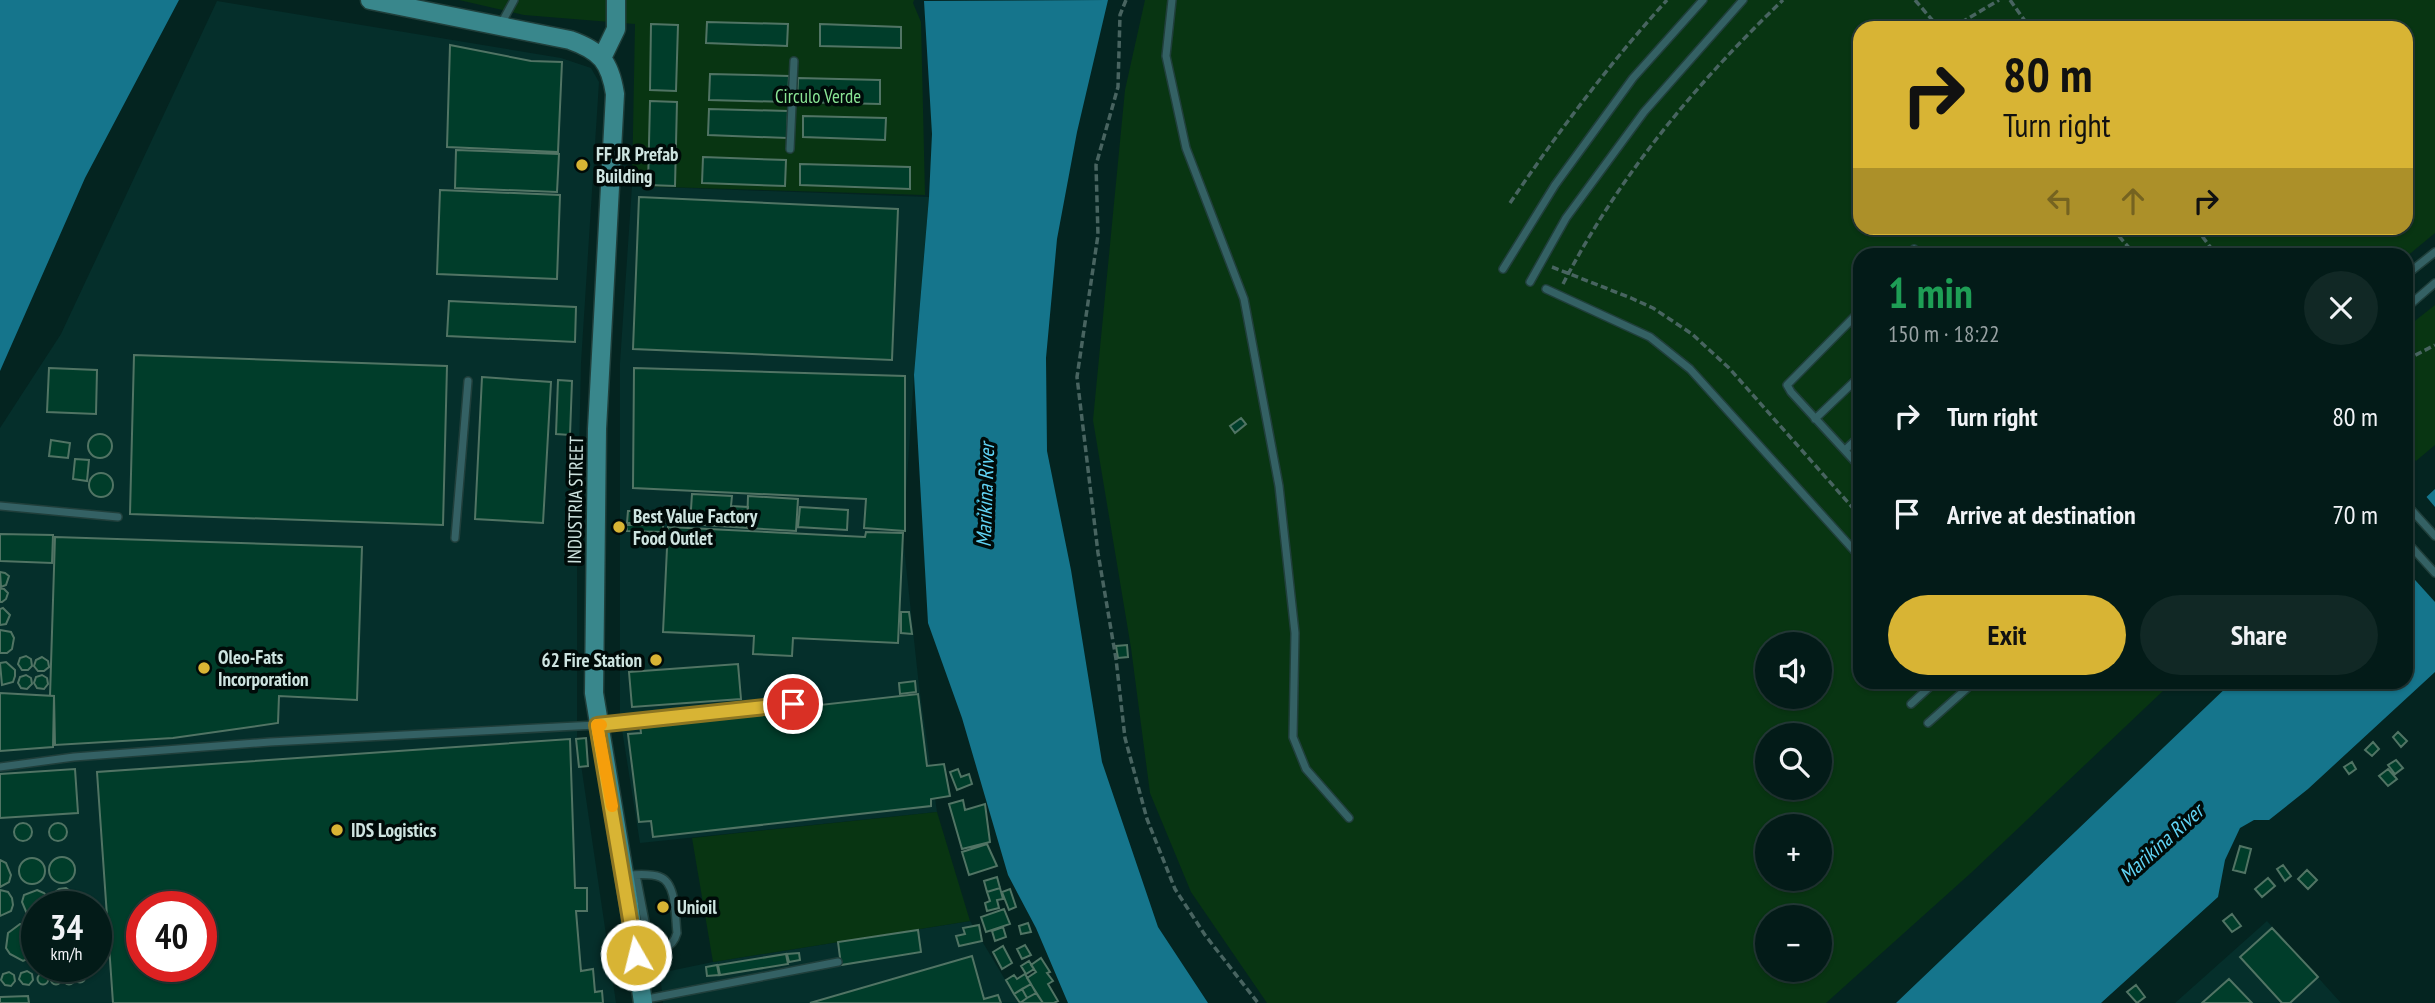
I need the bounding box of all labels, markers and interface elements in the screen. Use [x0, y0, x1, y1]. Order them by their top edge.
text: 80 m [2003, 42, 2092, 106]
icon: right [1888, 49, 1979, 140]
park label: Circulo Verde [775, 84, 861, 108]
text: Turn right [2003, 104, 2111, 146]
place label: FF JR Prefab Building [596, 142, 678, 188]
marker: FF JR Prefab Building [574, 157, 590, 173]
icon: left [2041, 182, 2079, 220]
icon: ahead [2114, 182, 2152, 220]
icon: right [2187, 182, 2225, 220]
text: 1 min [1888, 265, 1973, 320]
button: close [2304, 271, 2378, 345]
text: 150 m · 18:22 [1888, 319, 2000, 348]
icon: right [1888, 397, 1926, 435]
text: Turn right [1947, 400, 2038, 433]
text: 80 m [2332, 400, 2378, 433]
street label: INDUSTRIA STREET [562, 435, 588, 564]
water label: Marikina River [970, 439, 1000, 547]
icon: arrive [1888, 495, 1926, 533]
text: Arrive at destination [1947, 498, 2136, 531]
text: 70 m [2332, 498, 2378, 531]
place label: Best Value Factory Food Outlet [633, 504, 758, 550]
marker: Best Value Factory Food Outlet [611, 519, 627, 535]
button: Exit [1888, 595, 2126, 675]
button: Share [2140, 595, 2378, 675]
map controls [1755, 632, 1832, 982]
button: sound [1755, 632, 1832, 709]
place label: Oleo-Fats Incorporation [218, 645, 309, 691]
place label: 62 Fire Station [542, 648, 642, 672]
marker: 62 Fire Station [648, 652, 664, 668]
marker: Oleo-Fats Incorporation [196, 660, 212, 676]
pin [763, 674, 823, 734]
icon: arrive [774, 685, 812, 723]
button: search [1755, 723, 1832, 800]
water label: Marikina River [2113, 796, 2211, 888]
button: + [1755, 814, 1832, 891]
place label: IDS Logistics [351, 818, 437, 842]
marker: IDS Logistics [329, 822, 345, 838]
speed limit sign: 40 [126, 891, 217, 982]
place label: Unioil [677, 895, 717, 919]
marker: Unioil [655, 899, 671, 915]
text: 34 [50, 904, 83, 950]
button: − [1755, 905, 1832, 982]
position arrow [599, 918, 673, 992]
text: km/h [51, 942, 82, 965]

